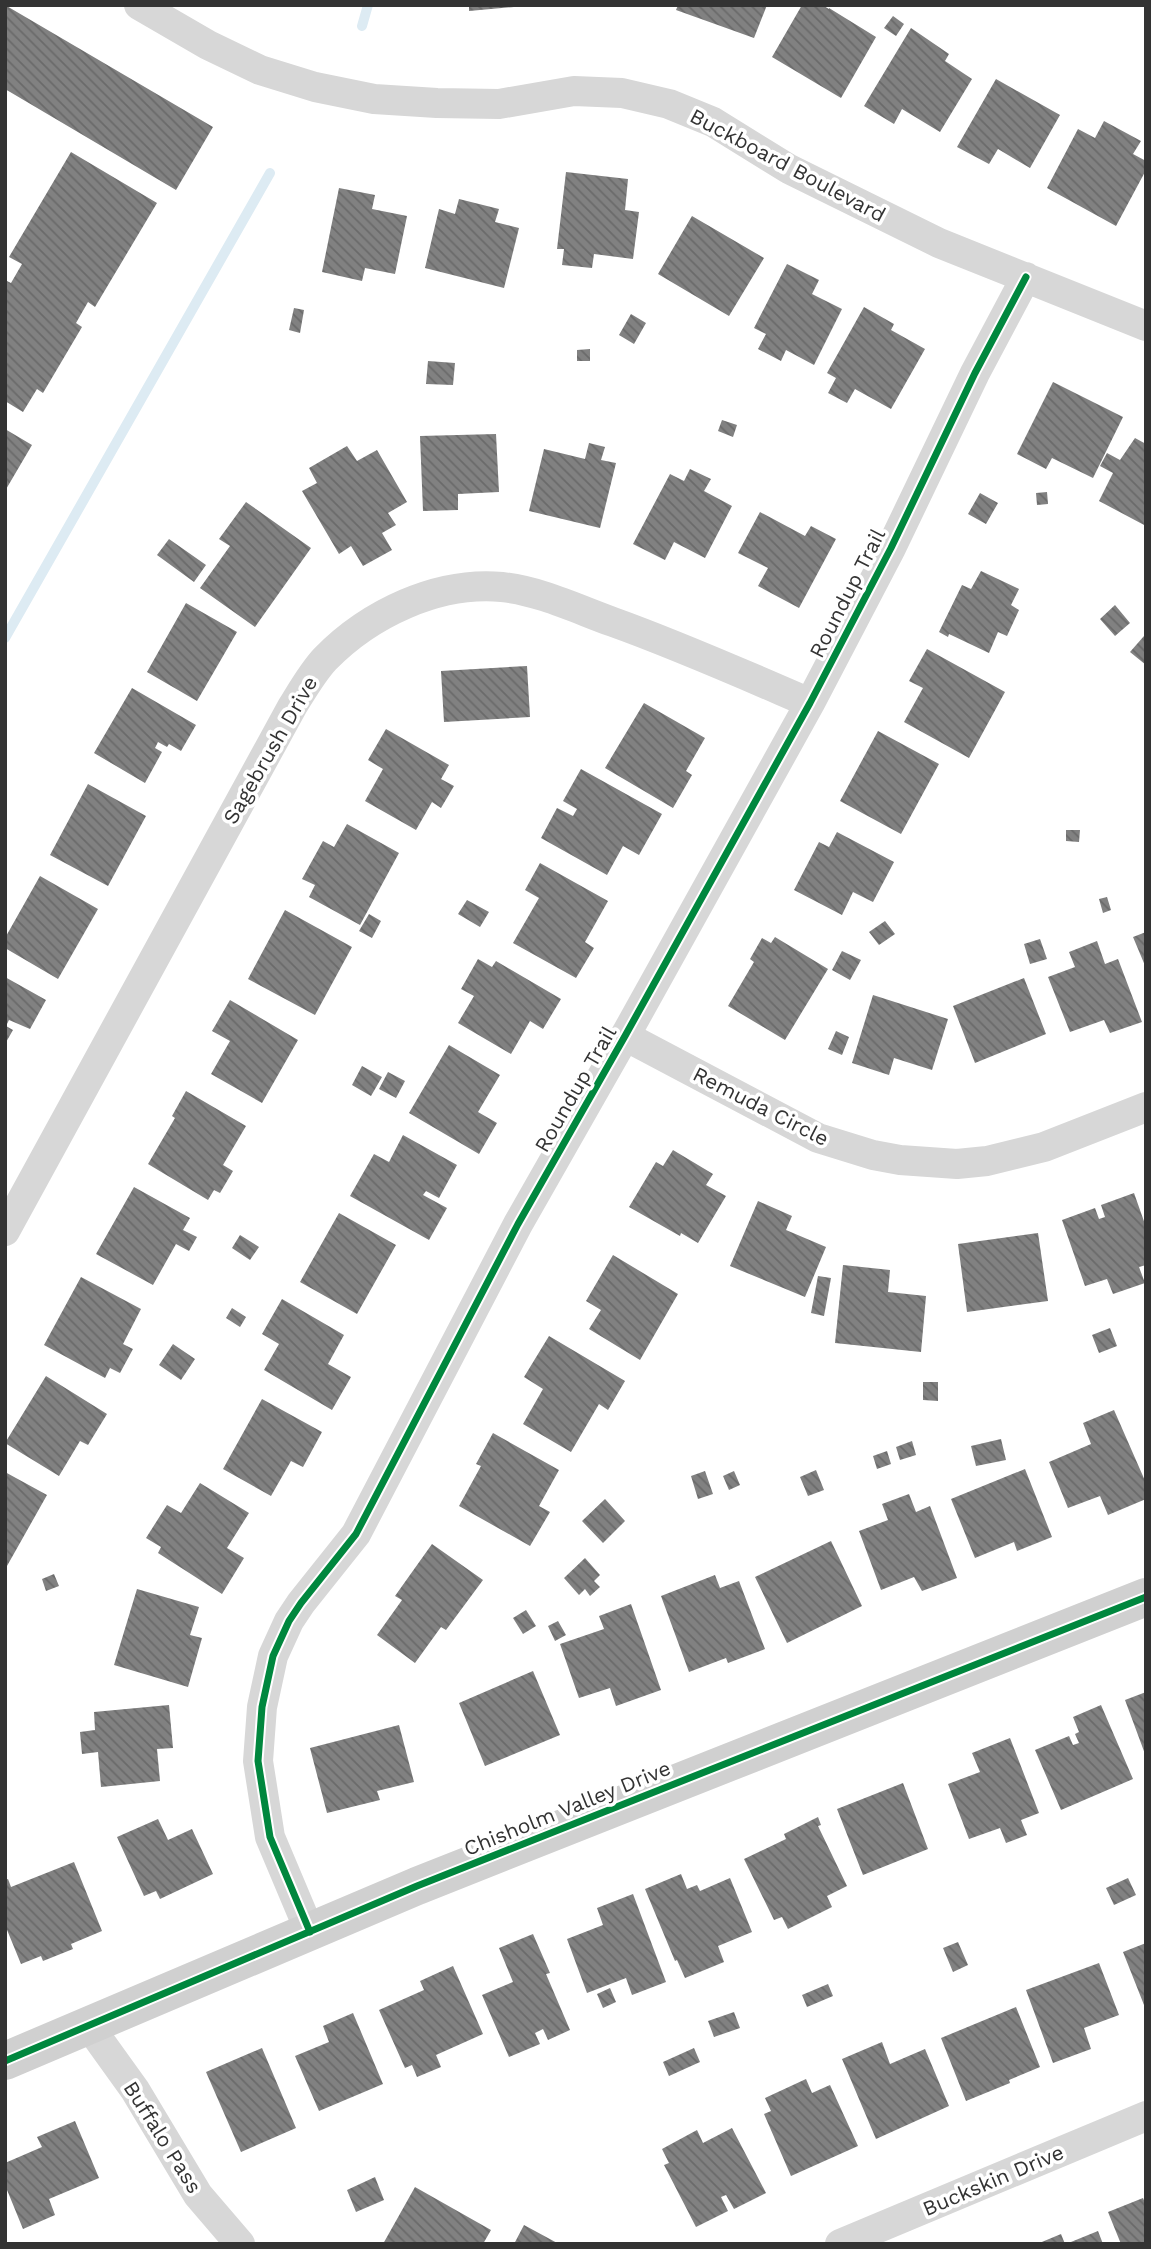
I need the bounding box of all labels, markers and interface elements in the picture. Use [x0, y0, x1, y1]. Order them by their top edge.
street label: Buckboard Boulevard [686, 103, 890, 227]
street label: Roundup Trail [804, 524, 891, 662]
street label: Sagebrush Drive [218, 672, 322, 828]
street label: Roundup Trail [529, 1021, 621, 1157]
street label: Remuda Circle [689, 1061, 833, 1151]
street label: Chisholm Valley Drive [460, 1755, 674, 1861]
street label: Buffalo Pass [119, 2076, 207, 2198]
street label: Buckskin Drive [919, 2139, 1067, 2221]

